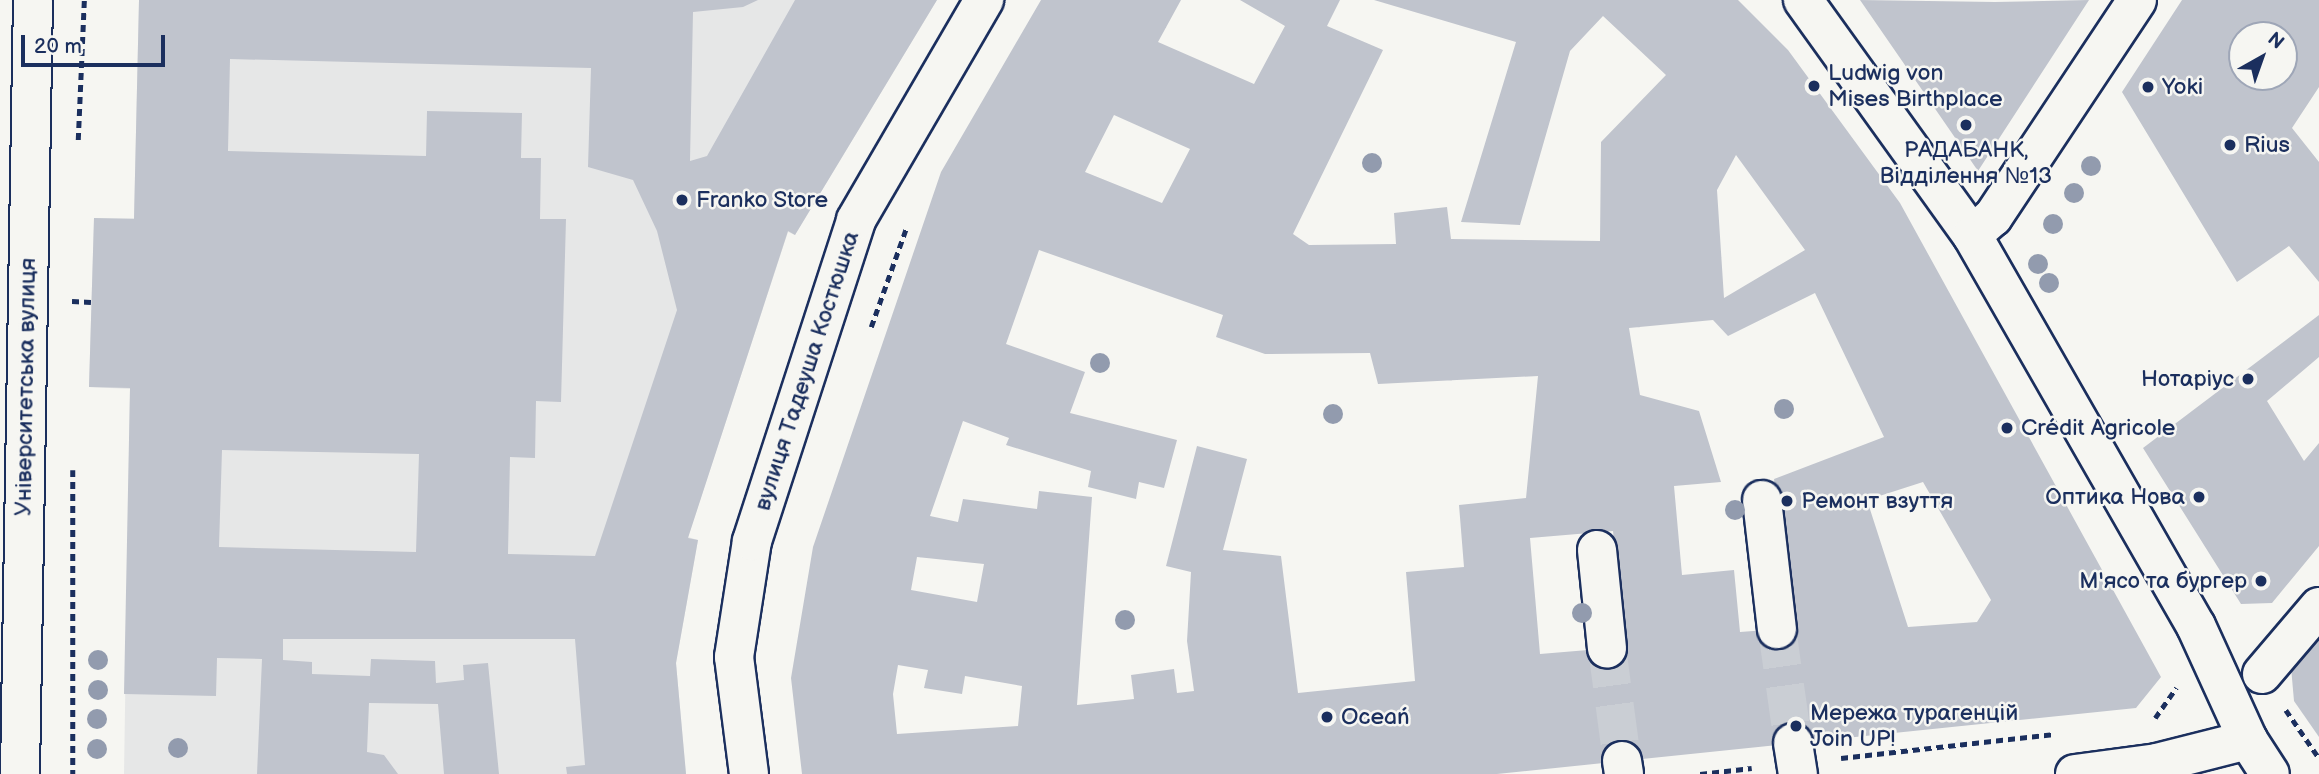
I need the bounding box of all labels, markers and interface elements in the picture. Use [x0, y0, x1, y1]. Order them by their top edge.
scale bar [24, 21, 168, 65]
north arrow [2228, 21, 2298, 91]
text: N [2263, 28, 2288, 54]
text: 20 m [34, 34, 82, 59]
place label: Ludwig von Mises Birthplace [1828, 59, 2003, 113]
place label: Yoki [2162, 73, 2203, 101]
marker: Ludwig von Mises Birthplace [1806, 78, 1822, 94]
marker: Yoki [2140, 79, 2156, 95]
marker: РАДАБАНК, Відділення №13 [1958, 117, 1974, 133]
place label: Rius [2244, 131, 2290, 159]
place label: РАДАБАНК, Відділення №13 [1880, 136, 2052, 190]
marker: Rius [2222, 137, 2238, 153]
place label: Franko Store [696, 186, 829, 214]
marker: Franko Store [674, 192, 690, 208]
street label: вулиця Тадеуша Костюшка [749, 228, 865, 514]
street label: Університетська вулиця [10, 258, 42, 516]
place label: Нотаріус [2141, 365, 2234, 393]
marker: Нотаріус [2240, 371, 2256, 387]
place label: Crédit Agricole [2021, 414, 2175, 442]
marker: Crédit Agricole [1999, 420, 2015, 436]
place label: Оптика Нова [2045, 483, 2185, 511]
place label: Ремонт взуття [1801, 487, 1953, 515]
marker: Оптика Нова [2191, 489, 2207, 505]
marker: Ремонт взуття [1779, 493, 1795, 509]
place label: М'ясо та бургер [2079, 567, 2247, 595]
marker: М'ясо та бургер [2253, 573, 2269, 589]
place label: Мережа турагенцій Join UP! [1810, 699, 2018, 753]
place label: Oceań [1341, 703, 1410, 731]
marker: Oceań [1319, 709, 1335, 725]
marker: Мережа турагенцій Join UP! [1788, 718, 1804, 734]

